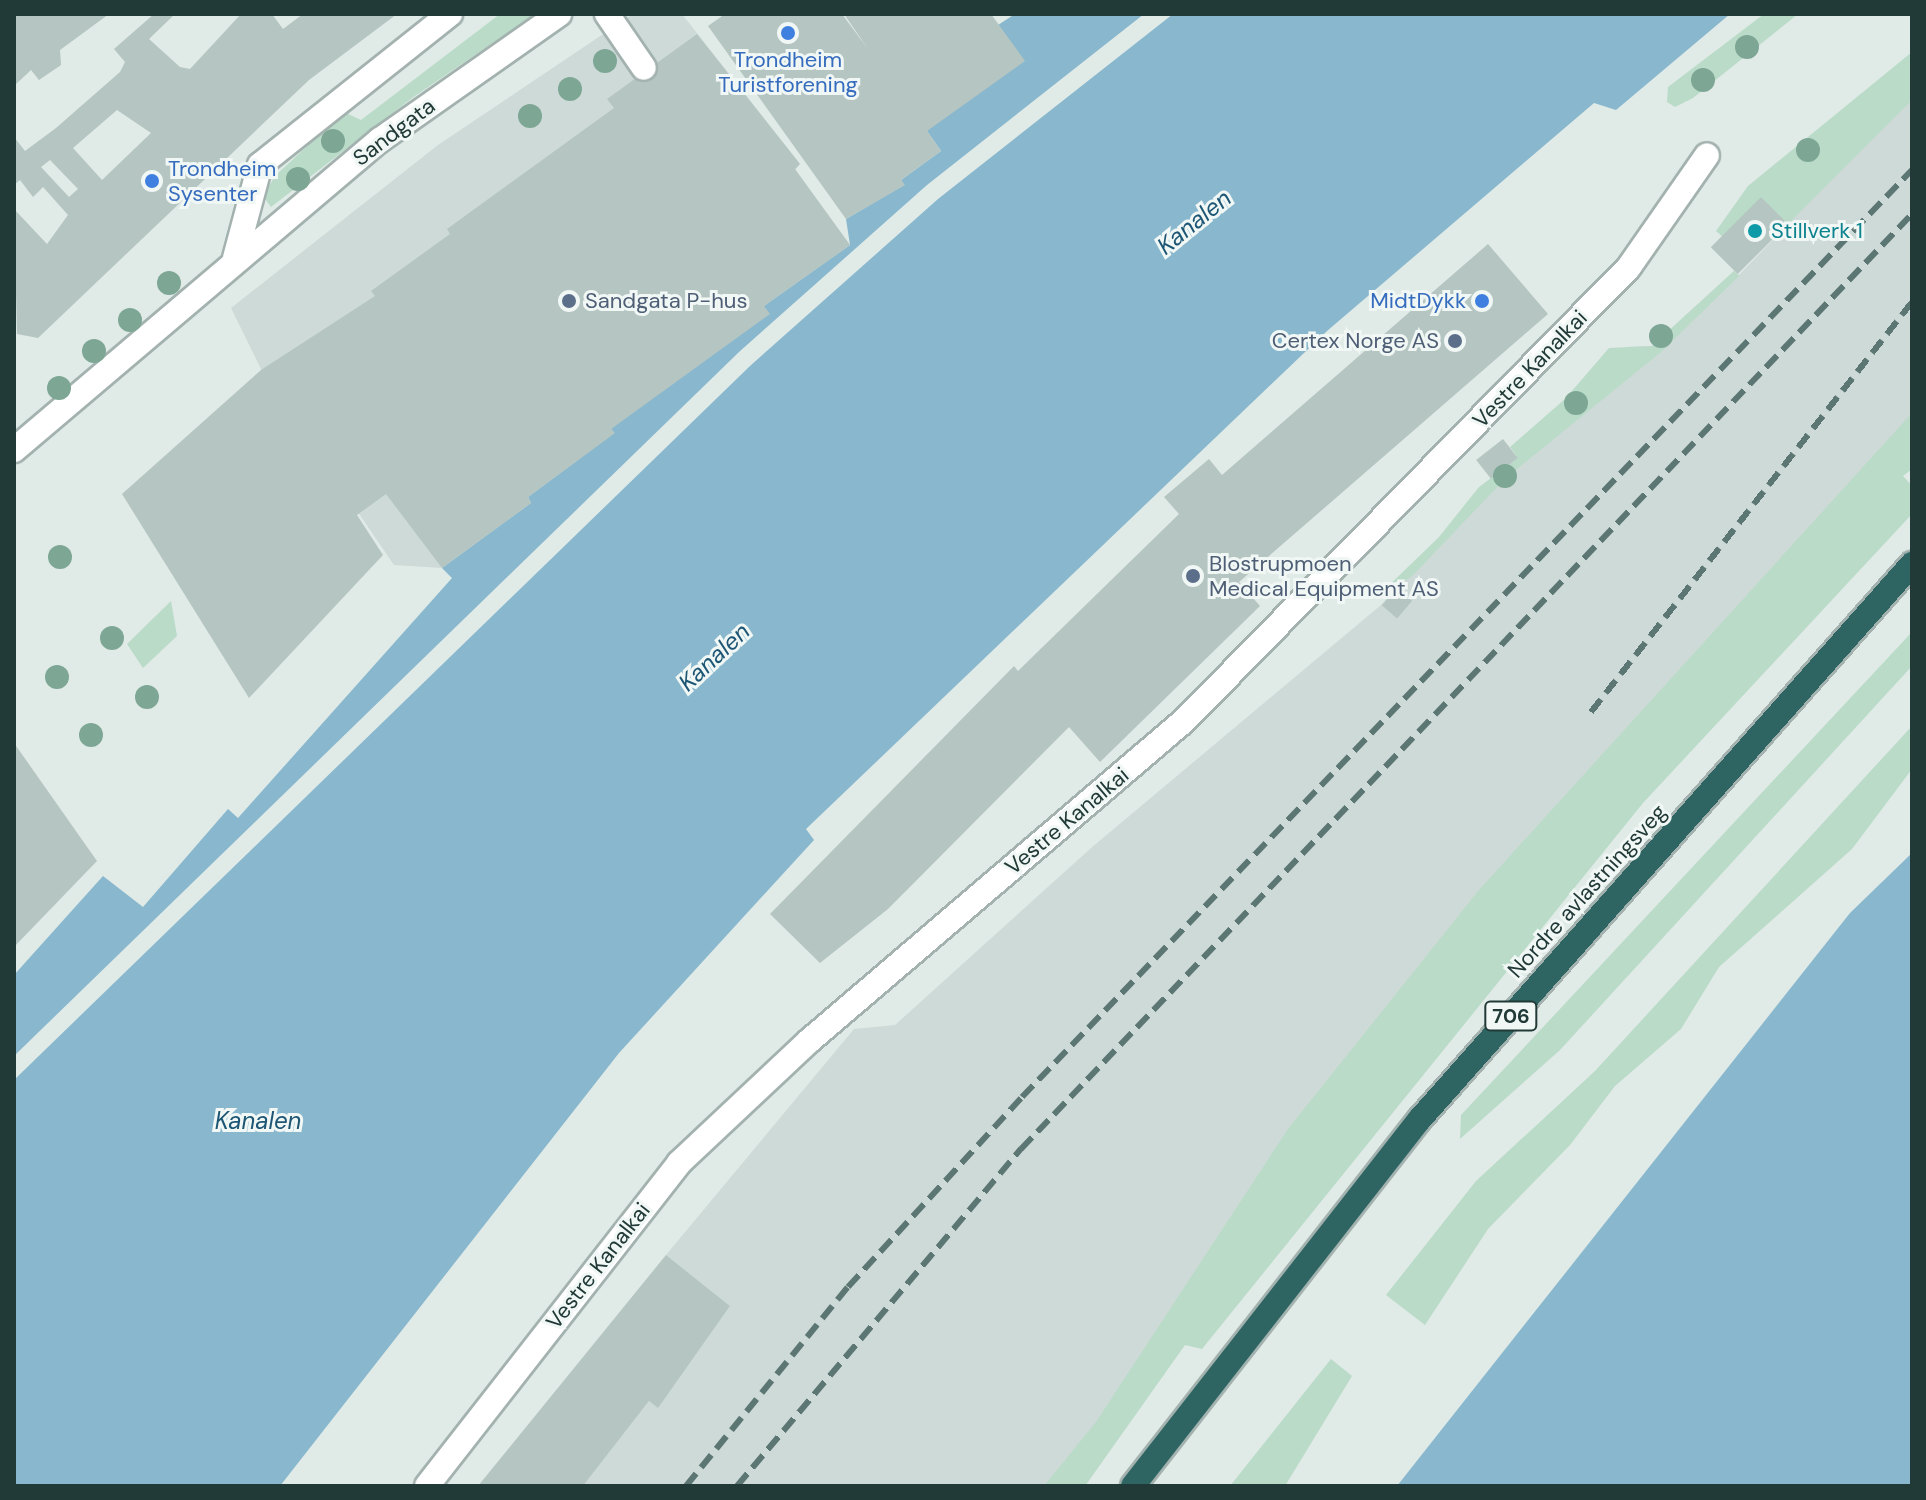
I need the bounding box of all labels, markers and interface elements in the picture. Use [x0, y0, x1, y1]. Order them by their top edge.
marker: Trondheim Turistforening [779, 24, 797, 42]
place label: Trondheim Turistforening [718, 46, 858, 98]
street label: Sandgata [348, 93, 440, 171]
place label: Trondheim Sysenter [168, 155, 276, 206]
marker: Trondheim Sysenter [143, 172, 161, 190]
water label: Kanalen [1151, 184, 1237, 260]
place label: Stillverk 1 [1771, 218, 1863, 244]
marker: Stillverk 1 [1746, 222, 1764, 240]
place label: Sandgata P-hus [585, 288, 747, 314]
place label: MidtDykk [1370, 288, 1466, 314]
marker: Sandgata P-hus [560, 292, 578, 310]
marker: MidtDykk [1473, 292, 1491, 310]
street label: Vestre Kanalkai [1467, 305, 1593, 433]
place label: Certex Norge AS [1272, 328, 1439, 354]
marker: Certex Norge AS [1446, 332, 1464, 350]
place label: Blostrupmoen Medical Equipment AS [1209, 550, 1439, 602]
marker: Blostrupmoen Medical Equipment AS [1184, 567, 1202, 585]
water label: Kanalen [672, 617, 756, 697]
street label: Vestre Kanalkai [1000, 762, 1134, 880]
street label: Nordre avlastningsveg [1502, 799, 1672, 983]
road number: 706 [1483, 1000, 1539, 1032]
water label: Kanalen [215, 1107, 301, 1135]
street label: Vestre Kanalkai [540, 1198, 656, 1334]

